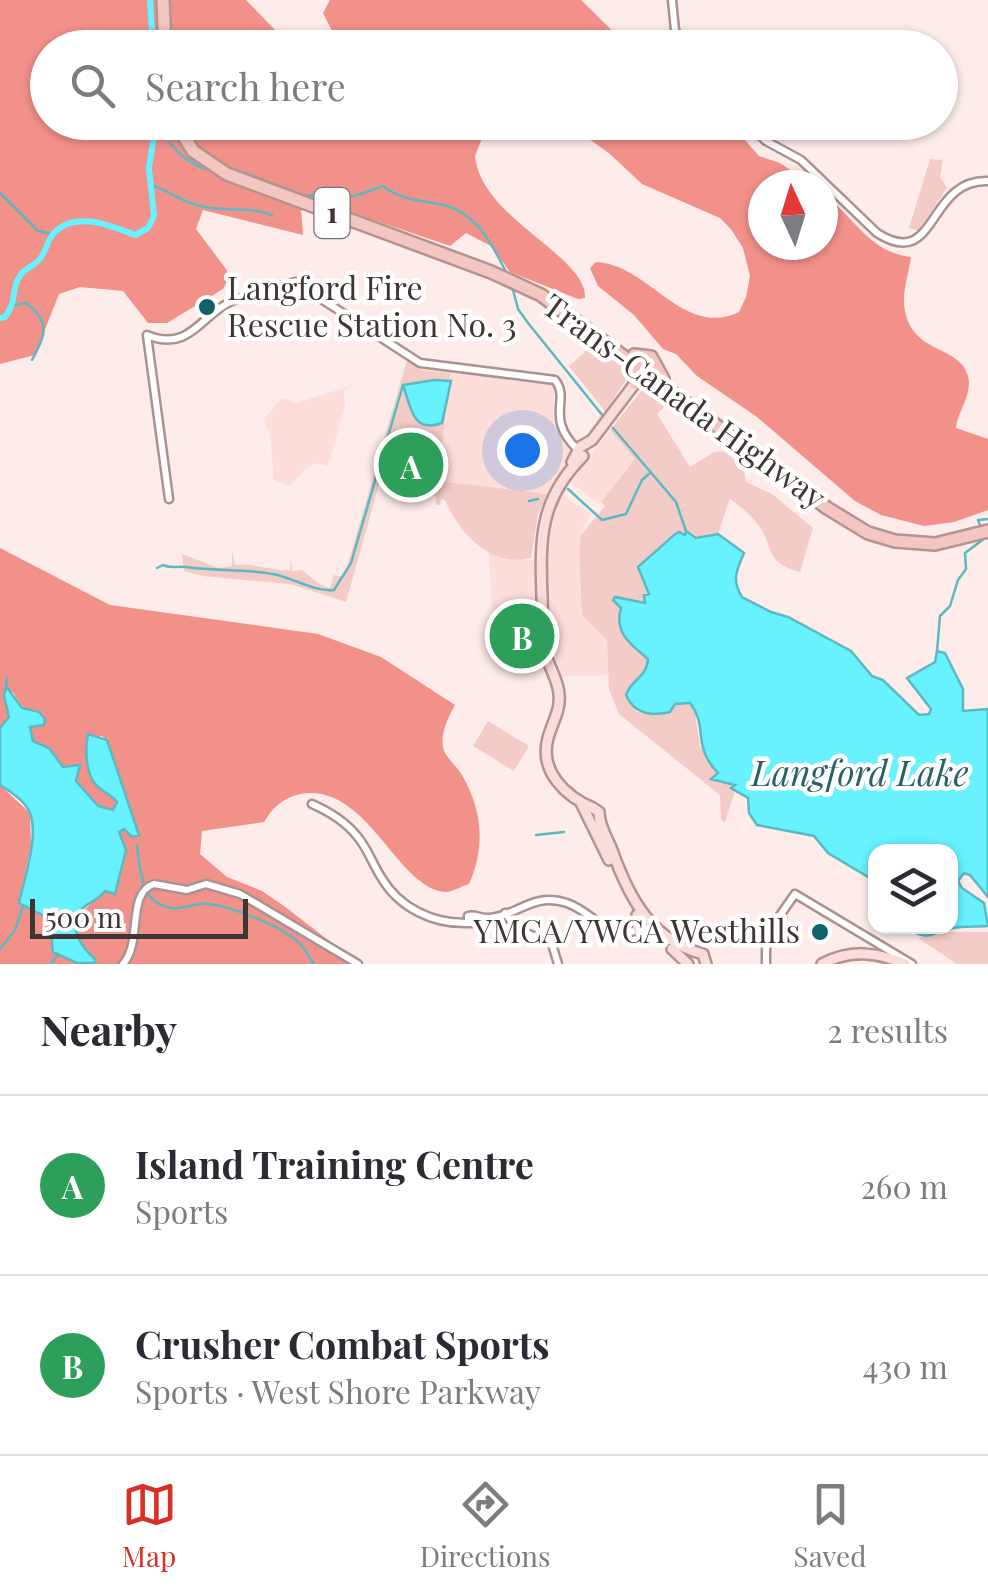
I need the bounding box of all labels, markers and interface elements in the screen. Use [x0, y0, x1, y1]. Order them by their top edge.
search box [30, 30, 958, 140]
icon: search [65, 58, 120, 113]
text: Search here [145, 60, 346, 111]
north arrow [748, 170, 838, 260]
road number: 1 [314, 188, 350, 238]
place label: Langford Fire Rescue Station No. 3 [227, 265, 516, 345]
street label: Trans-Canada Highway [535, 283, 836, 517]
marker: Langford Fire Rescue Station No. 3 [196, 296, 218, 318]
your location [497, 425, 548, 476]
pin: A [378, 428, 444, 502]
pin: B [490, 598, 554, 674]
water label: Langford Lake [749, 748, 969, 795]
map controls [868, 844, 958, 934]
button: layers [868, 844, 958, 934]
scale bar [30, 894, 248, 938]
text: 500 m [45, 898, 122, 935]
place label: YMCA/YWCA Westhills [473, 908, 800, 951]
marker: YMCA/YWCA Westhills [809, 921, 831, 943]
text: Nearby [40, 1001, 177, 1057]
text: 2 results [827, 1008, 948, 1051]
text: Island Training Centre [135, 1138, 534, 1189]
text: A [62, 1164, 83, 1207]
text: 260 m [861, 1164, 948, 1207]
text: Sports [135, 1189, 228, 1232]
text: Crusher Combat Sports [135, 1318, 550, 1369]
text: B [62, 1344, 83, 1387]
text: 430 m [863, 1344, 948, 1387]
text: Sports · West Shore Parkway [135, 1369, 541, 1412]
tab: Map [122, 1477, 177, 1574]
tab: Directions [420, 1477, 550, 1574]
tab: Saved [794, 1477, 866, 1574]

